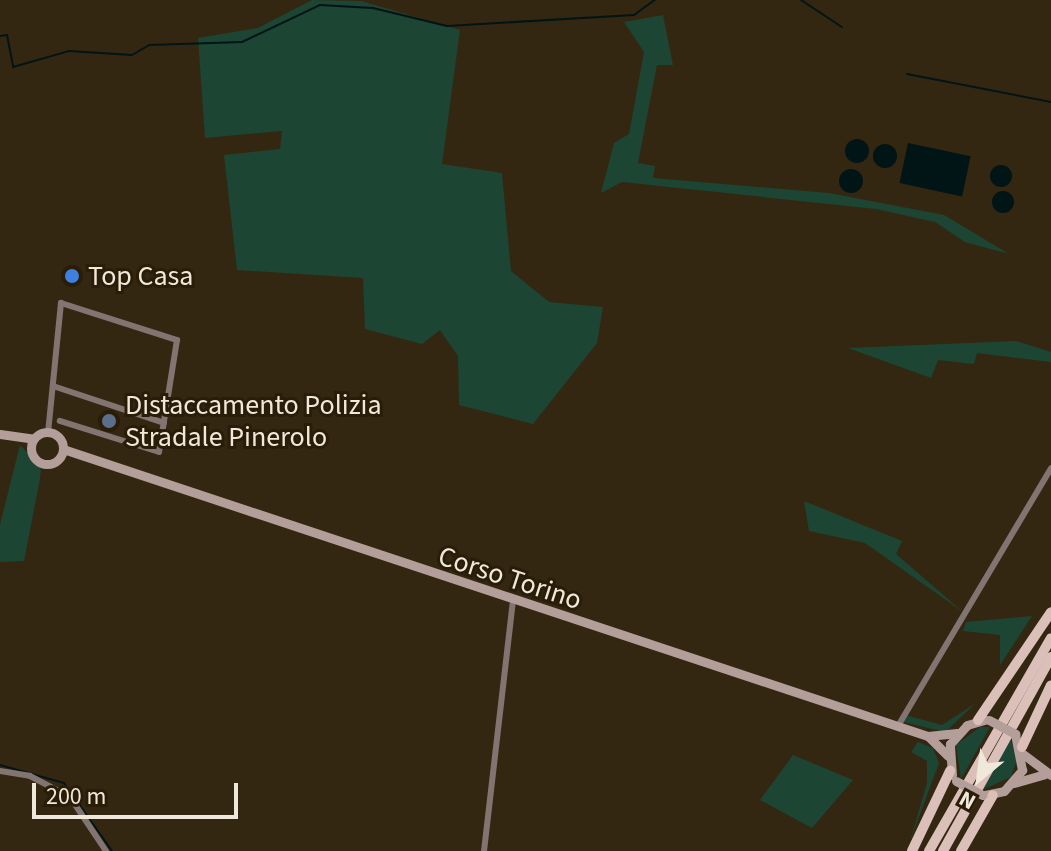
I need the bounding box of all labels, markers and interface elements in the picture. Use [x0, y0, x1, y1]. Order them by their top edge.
place label: Top Casa [88, 259, 193, 293]
marker: Top Casa [63, 267, 81, 285]
place label: Distaccamento Polizia Stradale Pinerolo [125, 388, 382, 454]
marker: Distaccamento Polizia Stradale Pinerolo [100, 412, 118, 430]
street label: Corso Torino [434, 539, 586, 617]
north arrow [939, 739, 1019, 819]
scale bar [36, 767, 242, 817]
text: 200 m [46, 779, 106, 814]
text: N [953, 782, 982, 818]

